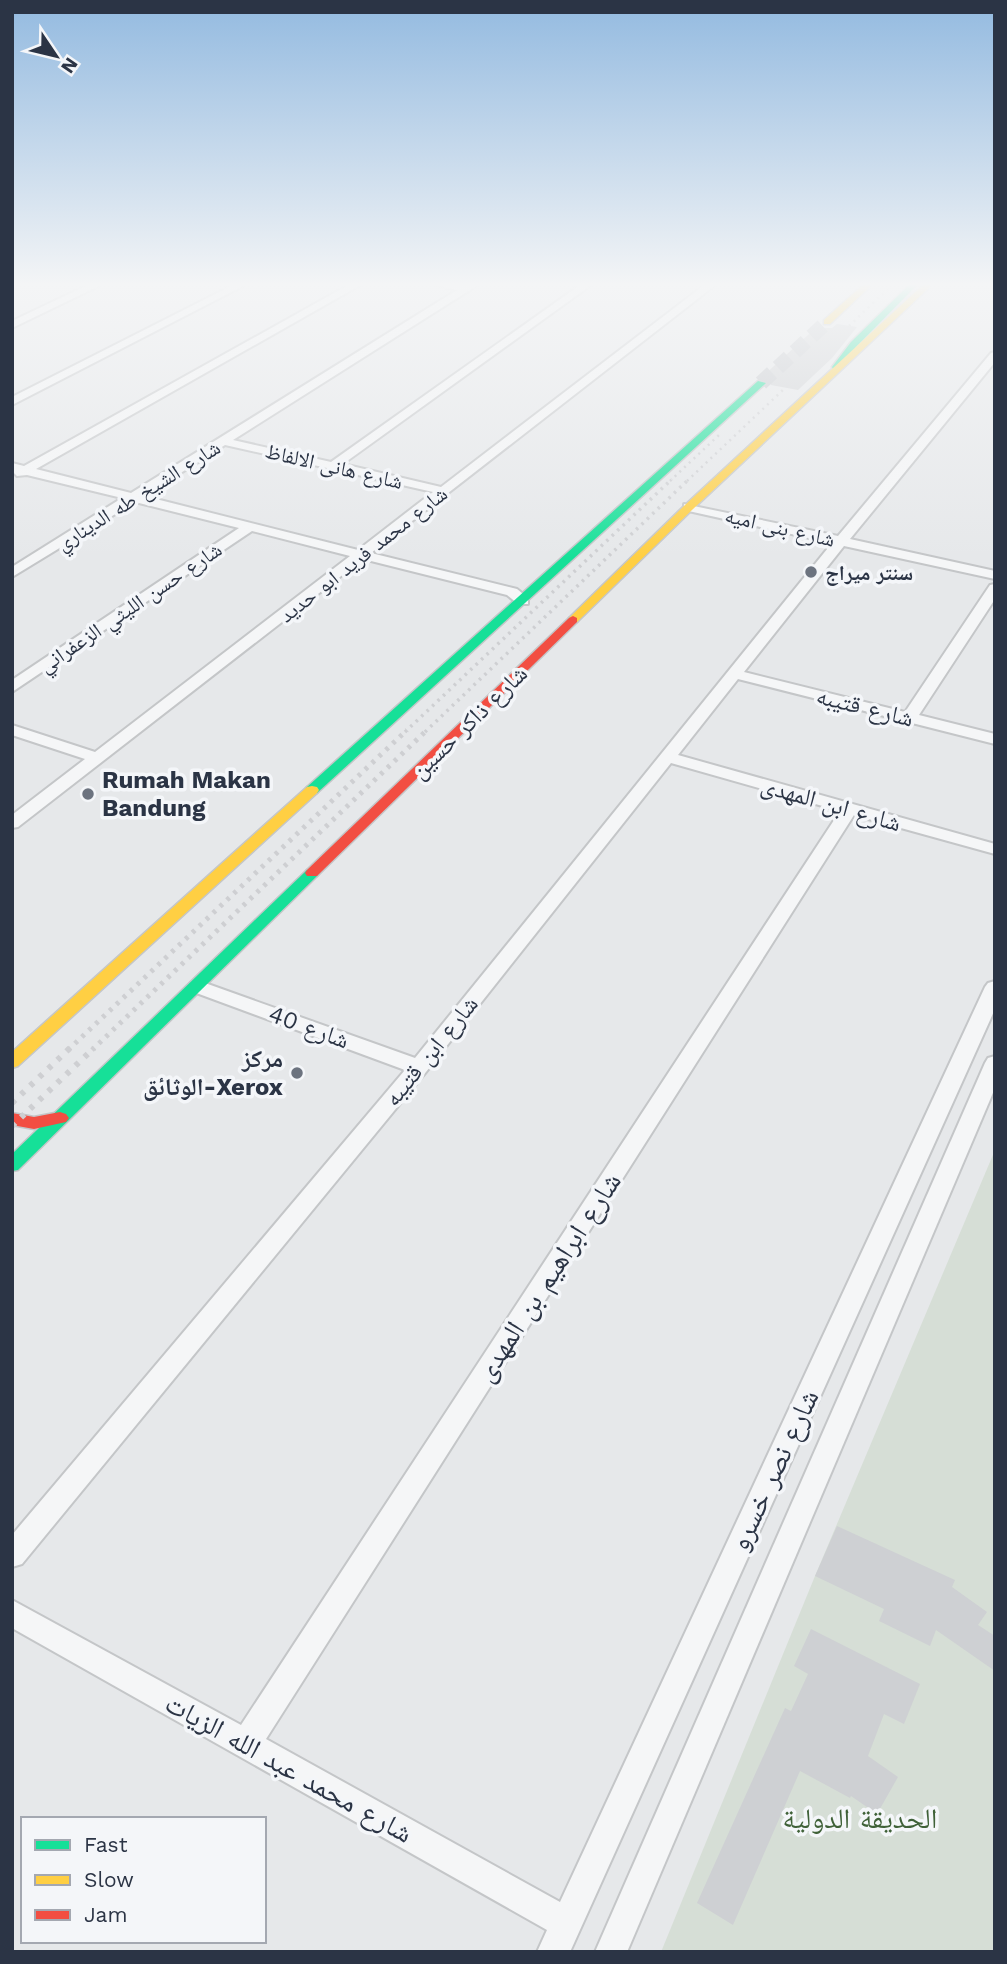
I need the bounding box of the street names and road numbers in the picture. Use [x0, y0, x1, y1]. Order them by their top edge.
street label: شارع الشيخ طه الديناري [51, 434, 227, 559]
street label: شارع هانى الالفاظ [263, 438, 405, 495]
street label: شارع محمد فريد ابو حديد [274, 481, 453, 628]
street label: شارع بنى اميه [722, 502, 837, 553]
street label: شارع حسن الليثي الزعفراني [34, 536, 229, 681]
street label: شارع ذاكر حسين [405, 659, 534, 785]
street label: شارع قتيبه [813, 681, 916, 734]
street label: شارع ابن المهدى [757, 771, 904, 838]
street label: شارع ابن قتيبه [378, 990, 485, 1112]
street label: شارع 40 [265, 1000, 353, 1055]
street label: شارع ابراهيم بن المهدى [468, 1166, 630, 1389]
street label: شارع نصر خسرو [722, 1384, 827, 1556]
street label: شارع محمد عبد الله الزيات [159, 1686, 418, 1851]

